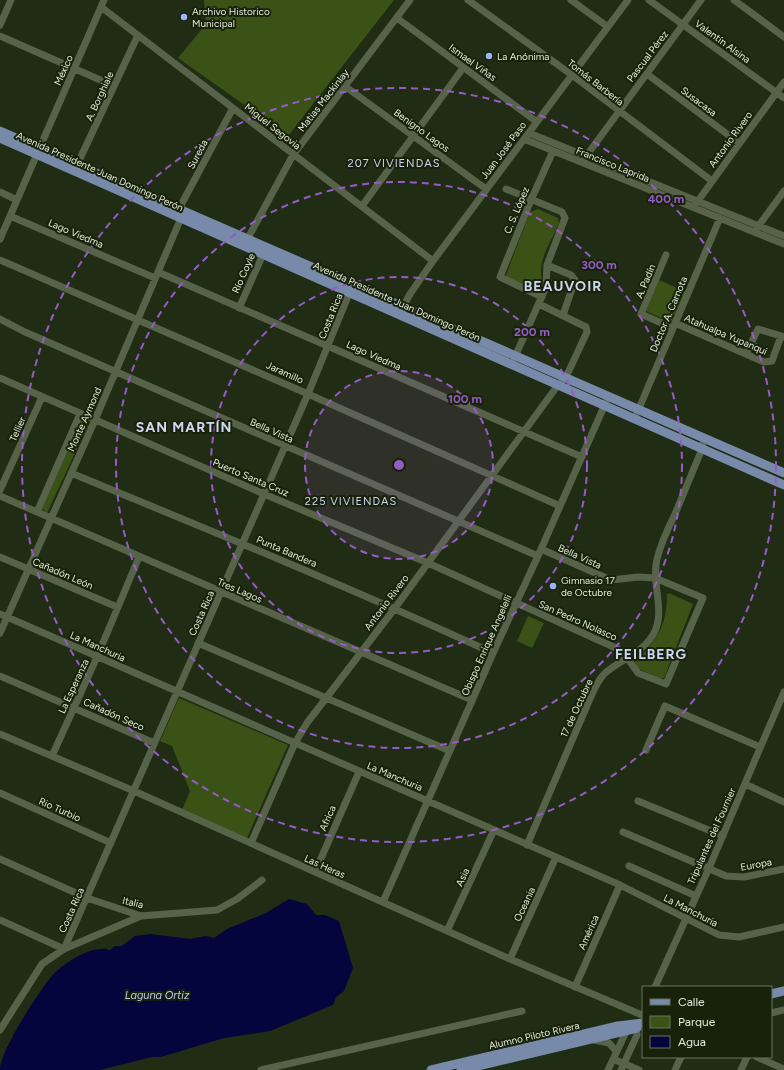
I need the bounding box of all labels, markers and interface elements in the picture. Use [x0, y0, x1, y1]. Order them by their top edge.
place label: Archivo Historico Municipal [192, 5, 270, 30]
marker: Archivo Historico Municipal [179, 12, 189, 22]
street label: Valentín Alsina [692, 17, 753, 66]
street label: Pascual Pérez [624, 28, 671, 85]
street label: Ismael Viñas [446, 41, 499, 84]
place label: La Anónima [497, 50, 549, 63]
marker: La Anónima [484, 51, 494, 61]
street label: México [51, 53, 76, 88]
street label: Tomás Barbería [565, 56, 627, 108]
street label: Matias Mackinlay [295, 66, 352, 134]
street label: A. Borghiale [82, 69, 117, 123]
street label: Susacasa [678, 84, 719, 119]
street label: Miguel Segovia [242, 100, 304, 152]
street label: Benigno Lagos [391, 106, 452, 155]
street label: Antonio Rivero [706, 108, 755, 170]
street label: Juan José Paso [478, 119, 529, 182]
street label: Avenida Presidente Juan Domingo Perón [14, 129, 186, 215]
street label: Sureda [184, 137, 211, 171]
street label: Francisco Laprida [574, 144, 652, 185]
district label: 207 VIVIENDAS [348, 157, 440, 170]
street label: C. S. López [501, 185, 532, 236]
text: 400 m [648, 192, 684, 206]
street label: Lago Viedma [46, 216, 105, 251]
street label: Río Coyle [229, 251, 258, 295]
text: 300 m [581, 258, 617, 272]
street label: Avenida Presidente Juan Domingo Perón [311, 259, 483, 345]
street label: A. Padín [632, 262, 659, 300]
street label: Doctor A. Carnota [647, 274, 690, 354]
district label: BEAUVOIR [524, 278, 602, 295]
street label: Costa Rica [315, 291, 345, 341]
street label: Atahualpa Yupanqui [682, 311, 769, 358]
text: 200 m [514, 325, 550, 339]
street label: Lago Viedma [344, 338, 403, 373]
street label: Jaramillo [264, 358, 306, 387]
street label: Monte Aymond [64, 385, 105, 453]
text: 100 m [448, 392, 482, 406]
street label: Tellier [6, 414, 29, 444]
street label: Bella Vista [248, 415, 296, 446]
district label: SAN MARTÍN [136, 419, 232, 436]
street label: Puerto Santa Cruz [211, 456, 291, 499]
centre of rings [392, 458, 406, 472]
district label: 225 VIVIENDAS [305, 495, 397, 508]
street label: Punta Bandera [254, 533, 319, 570]
street label: Bella Vista [556, 541, 604, 572]
street label: Cañadón León [30, 555, 96, 592]
street label: Antonio Rivero [361, 572, 412, 633]
place label: Gimnasio 17 de Octubre [561, 574, 615, 599]
street label: Tres Lagos [215, 575, 265, 606]
marker: Gimnasio 17 de Octubre [548, 581, 558, 591]
street label: Costa Rica [186, 589, 217, 638]
street label: Obispo Enrique Angelelli [458, 593, 515, 698]
street label: San Pedro Nolasco [536, 597, 619, 644]
street label: La Manchuria [68, 628, 128, 664]
district label: FEILBERG [615, 646, 687, 663]
street label: La Esperanza [55, 657, 92, 716]
street label: 17 de Octubre [557, 676, 596, 740]
street label: Cañadón Seco [81, 695, 147, 734]
street label: La Manchuria [365, 759, 425, 794]
street label: Tripulantes del Fournier [684, 785, 739, 887]
street label: Rio Turbio [37, 794, 83, 825]
street label: Africa [316, 803, 339, 833]
street label: Las Heras [302, 852, 348, 881]
street label: Europa [739, 855, 773, 874]
street label: Asia [453, 866, 472, 889]
street label: Oceania [511, 885, 538, 924]
street label: Costa Rica [56, 886, 87, 935]
street label: La Manchuria [661, 891, 720, 930]
street label: Italia [121, 894, 145, 911]
street label: América [575, 913, 602, 952]
legend [642, 986, 772, 1058]
water label: Laguna Ortiz [125, 989, 190, 1002]
text: Calle [678, 995, 705, 1009]
text: Parque [678, 1015, 716, 1029]
street label: Alumno Piloto Rivera [488, 1019, 581, 1052]
text: Agua [678, 1035, 706, 1049]

